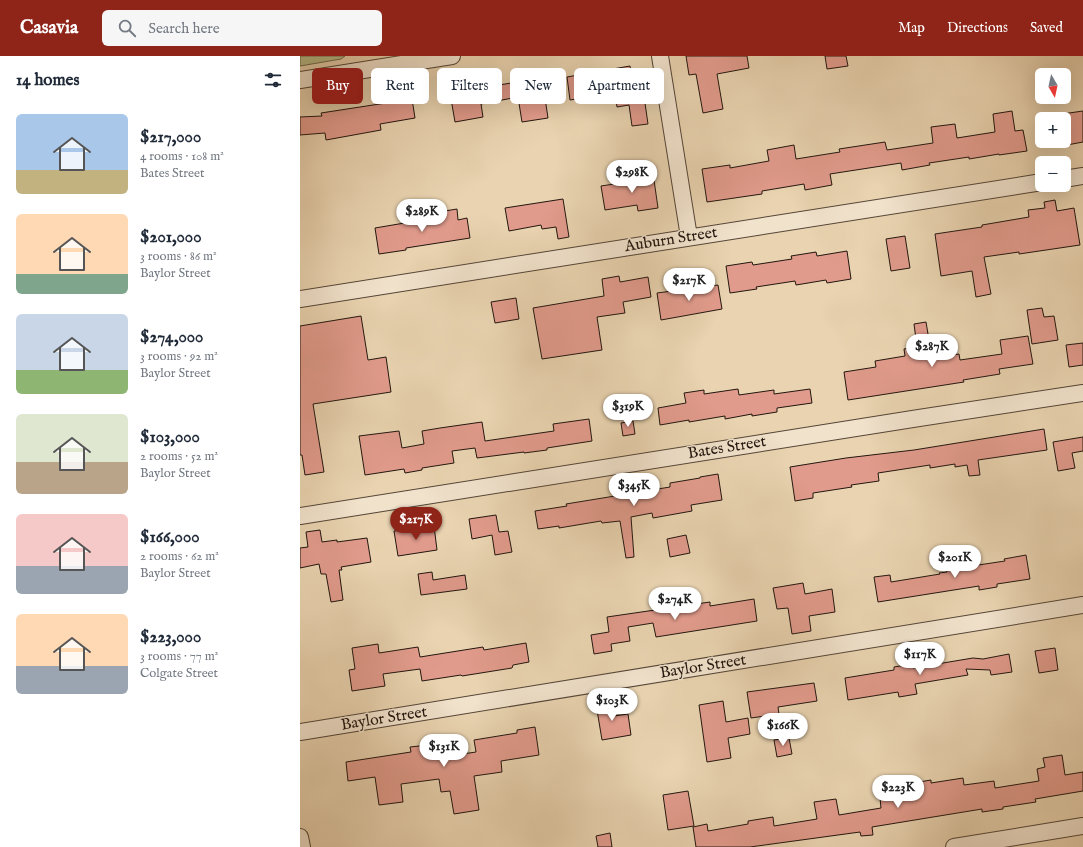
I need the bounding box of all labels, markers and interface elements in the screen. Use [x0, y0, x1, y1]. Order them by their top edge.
search box [102, 10, 382, 46]
text: Casavia [20, 16, 78, 40]
icon: search [116, 17, 138, 39]
text: Search here [148, 19, 220, 38]
text: Map [898, 19, 925, 37]
text: Directions [947, 19, 1008, 37]
text: Saved [1030, 19, 1063, 37]
chip: Buy [312, 68, 363, 104]
chip: Rent [371, 68, 429, 104]
chip: Filters [437, 68, 502, 104]
chip: New [510, 68, 566, 104]
chip: Apartment [574, 68, 664, 104]
north arrow [1035, 68, 1071, 104]
map controls [1035, 68, 1071, 192]
icon: filters [262, 69, 284, 91]
text: 14 homes [16, 70, 79, 91]
button: + [1035, 112, 1071, 148]
text: $217,000 [140, 127, 201, 148]
icon: home [48, 130, 96, 178]
text: 4 rooms · 108 m² [140, 148, 224, 165]
button: − [1035, 156, 1071, 192]
pin: $298K [604, 160, 660, 194]
text: $298K [615, 164, 649, 181]
text: Bates Street [140, 165, 204, 182]
pin: $289K [394, 199, 450, 233]
text: $289K [405, 203, 439, 220]
street label: Auburn Street [622, 223, 719, 257]
text: $201,000 [140, 227, 202, 248]
icon: home [48, 230, 96, 278]
text: 3 rooms · 86 m² [140, 248, 217, 265]
text: Baylor Street [140, 265, 211, 282]
pin: $217K [661, 268, 717, 302]
text: $217K [672, 272, 706, 289]
text: $274,000 [140, 327, 203, 348]
icon: home [48, 330, 96, 378]
pin: $287K [904, 334, 960, 368]
text: $287K [915, 338, 949, 355]
text: 3 rooms · 92 m² [140, 348, 218, 365]
text: Baylor Street [140, 365, 211, 382]
pin: $319K [600, 394, 656, 428]
text: $319K [612, 398, 644, 415]
text: $103,000 [140, 427, 200, 448]
icon: home [48, 430, 96, 478]
street label: Bates Street [686, 432, 768, 464]
text: 2 rooms · 52 m² [140, 448, 218, 465]
text: Baylor Street [140, 465, 211, 482]
pin: $345K [606, 473, 662, 507]
text: $345K [618, 477, 650, 494]
pin: $217K [388, 507, 444, 541]
text: $217K [399, 511, 433, 528]
text: $166,000 [140, 527, 200, 548]
icon: home [48, 530, 96, 578]
pin: $201K [927, 545, 983, 579]
text: 2 rooms · 62 m² [140, 548, 219, 565]
text: $201K [938, 549, 972, 566]
text: Baylor Street [140, 565, 211, 582]
pin: $274K [647, 587, 703, 621]
text: $274K [658, 591, 692, 608]
text: $223,000 [140, 627, 201, 648]
icon: home [48, 630, 96, 678]
pin: $117K [892, 642, 948, 676]
text: $117K [904, 646, 936, 663]
text: 3 rooms · 77 m² [140, 648, 218, 665]
street label: Baylor Street [658, 650, 748, 684]
text: Colgate Street [140, 665, 218, 682]
pin: $103K [584, 688, 640, 722]
text: $103K [596, 692, 628, 709]
street label: Baylor Street [339, 702, 429, 736]
pin: $166K [755, 713, 811, 747]
text: $166K [767, 717, 799, 734]
pin: $131K [416, 734, 472, 768]
text: $131K [428, 738, 460, 755]
pin: $223K [870, 775, 926, 809]
text: $223K [881, 779, 915, 796]

